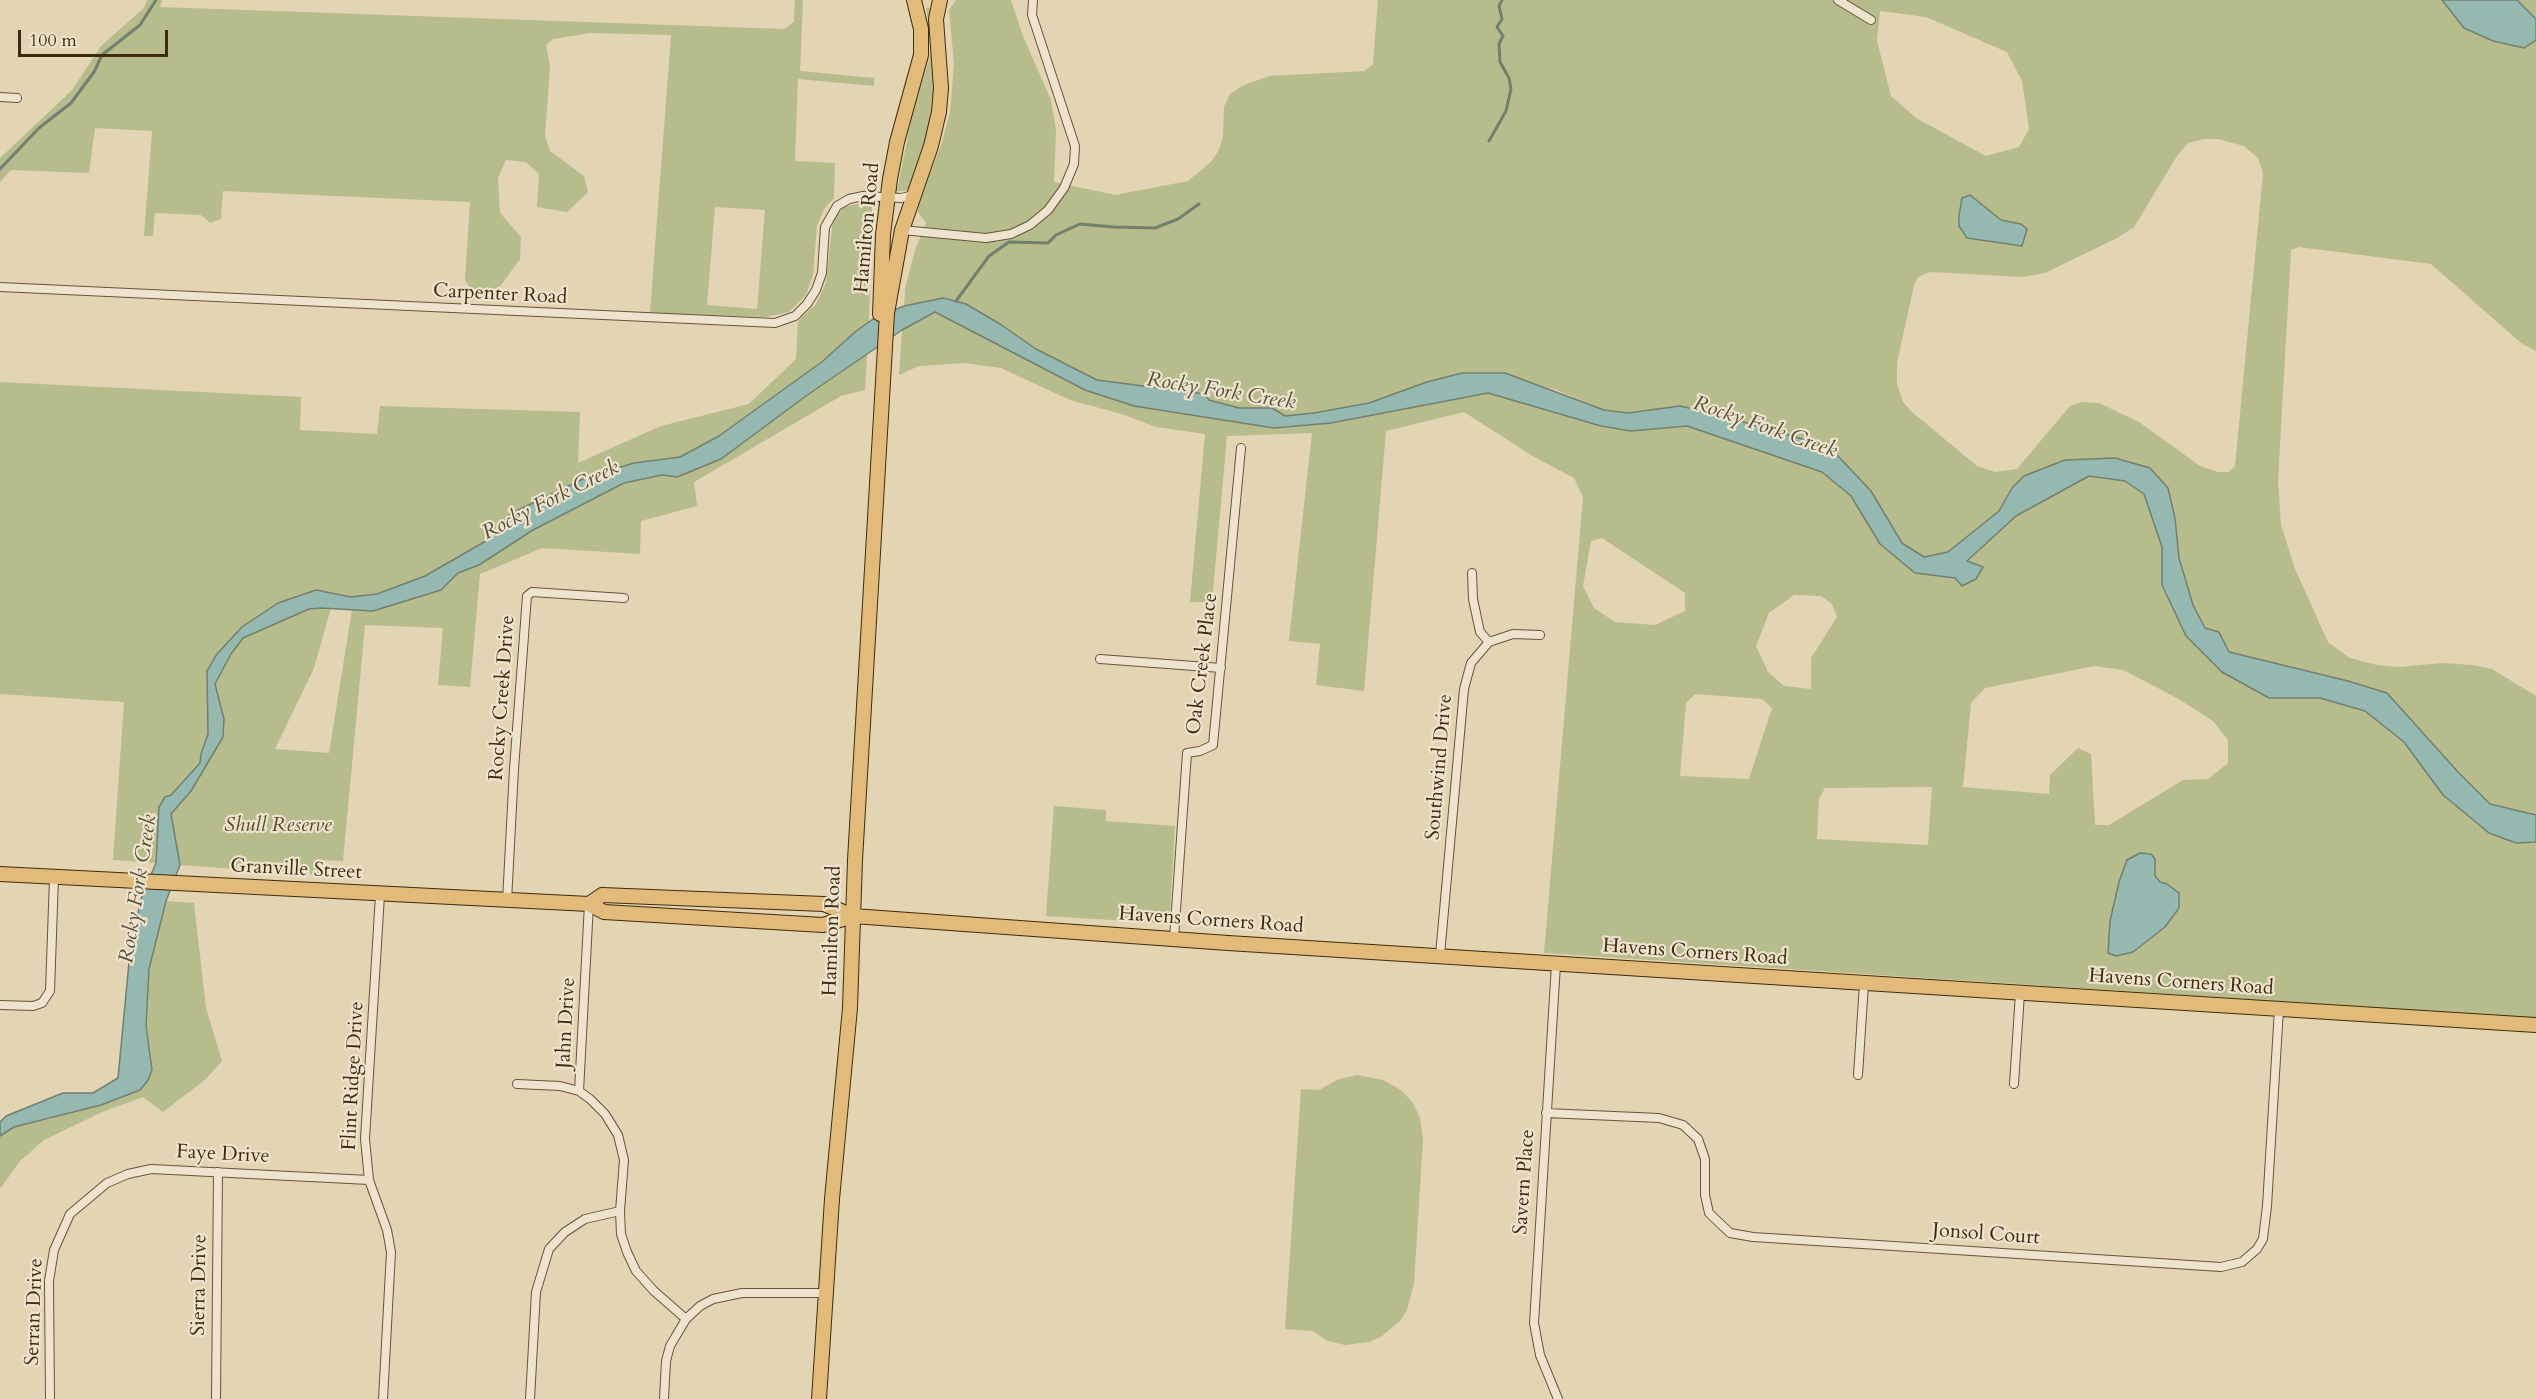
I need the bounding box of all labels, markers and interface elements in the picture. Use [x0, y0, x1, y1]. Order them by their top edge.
scale bar [21, 18, 171, 56]
text: 100 m [29, 28, 77, 53]
street label: Hamilton Road [850, 162, 886, 294]
street label: Carpenter Road [432, 280, 568, 310]
water label: Rocky Fork Creek [1145, 368, 1297, 416]
water label: Rocky Fork Creek [1690, 392, 1840, 464]
water label: Rocky Fork Creek [478, 456, 624, 546]
street label: Oak Creek Place [1182, 592, 1224, 736]
street label: Rocky Creek Drive [485, 615, 521, 781]
street label: Southwind Drive [1422, 693, 1458, 841]
water label: Rocky Fork Creek [115, 813, 163, 965]
park label: Shull Reserve [224, 814, 332, 838]
street label: Granville Street [230, 855, 362, 885]
street label: Hamilton Road [819, 865, 847, 997]
street label: Havens Corners Road [1118, 903, 1304, 939]
street label: Havens Corners Road [1602, 935, 1788, 971]
street label: Havens Corners Road [2088, 965, 2274, 1001]
street label: Jahn Drive [553, 977, 581, 1069]
street label: Flint Ridge Drive [338, 1001, 370, 1151]
street label: Savern Place [1509, 1128, 1541, 1236]
street label: Faye Drive [176, 1141, 270, 1169]
street label: Jonsol Court [1931, 1219, 2041, 1251]
street label: Sierra Drive [187, 1234, 213, 1336]
street label: Serran Drive [21, 1258, 49, 1366]

